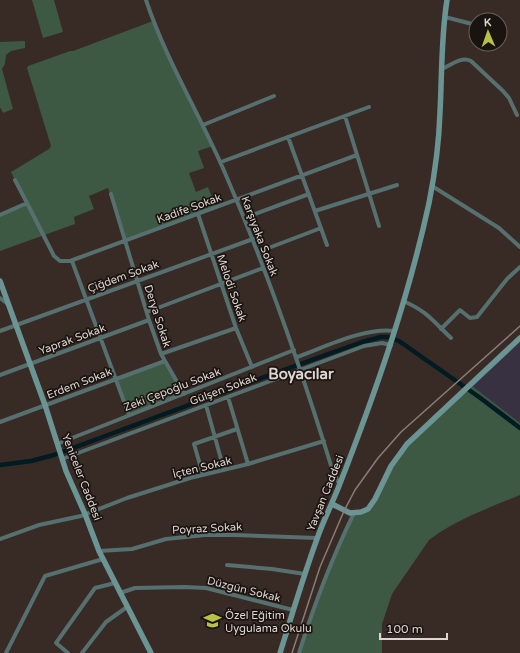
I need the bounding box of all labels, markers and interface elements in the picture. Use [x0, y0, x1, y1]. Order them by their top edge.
north arrow [468, 12, 508, 52]
text: K [484, 16, 492, 29]
street label: Kadife Sokak [155, 191, 223, 226]
street label: Karşıyaka Sokak [238, 195, 281, 278]
street label: Melodi Sokak [214, 253, 249, 323]
street label: Çiğdem Sokak [86, 258, 161, 295]
street label: Derya Sokak [141, 283, 174, 349]
street label: Yaprak Sokak [37, 321, 107, 358]
street label: Erdem Sokak [45, 365, 114, 402]
street label: Zeki Çepoğlu Sokak [122, 365, 223, 414]
district label: Boyacılar [268, 365, 334, 384]
street label: Gülşen Sokak [188, 371, 258, 408]
street label: Yeniceler Caddesi [59, 432, 104, 522]
street label: Yavşan Caddesi [304, 453, 347, 533]
street label: İçten Sokak [171, 454, 233, 481]
street label: Poyraz Sokak [172, 520, 242, 537]
street label: Düzgün Sokak [206, 574, 282, 605]
place label: Özel Eğitim Uygulama Okulu [225, 609, 312, 635]
school or university icon: Özel Eğitim Uygulama Okulu [202, 611, 222, 631]
scale bar [380, 615, 447, 641]
text: 100 m [386, 622, 423, 636]

